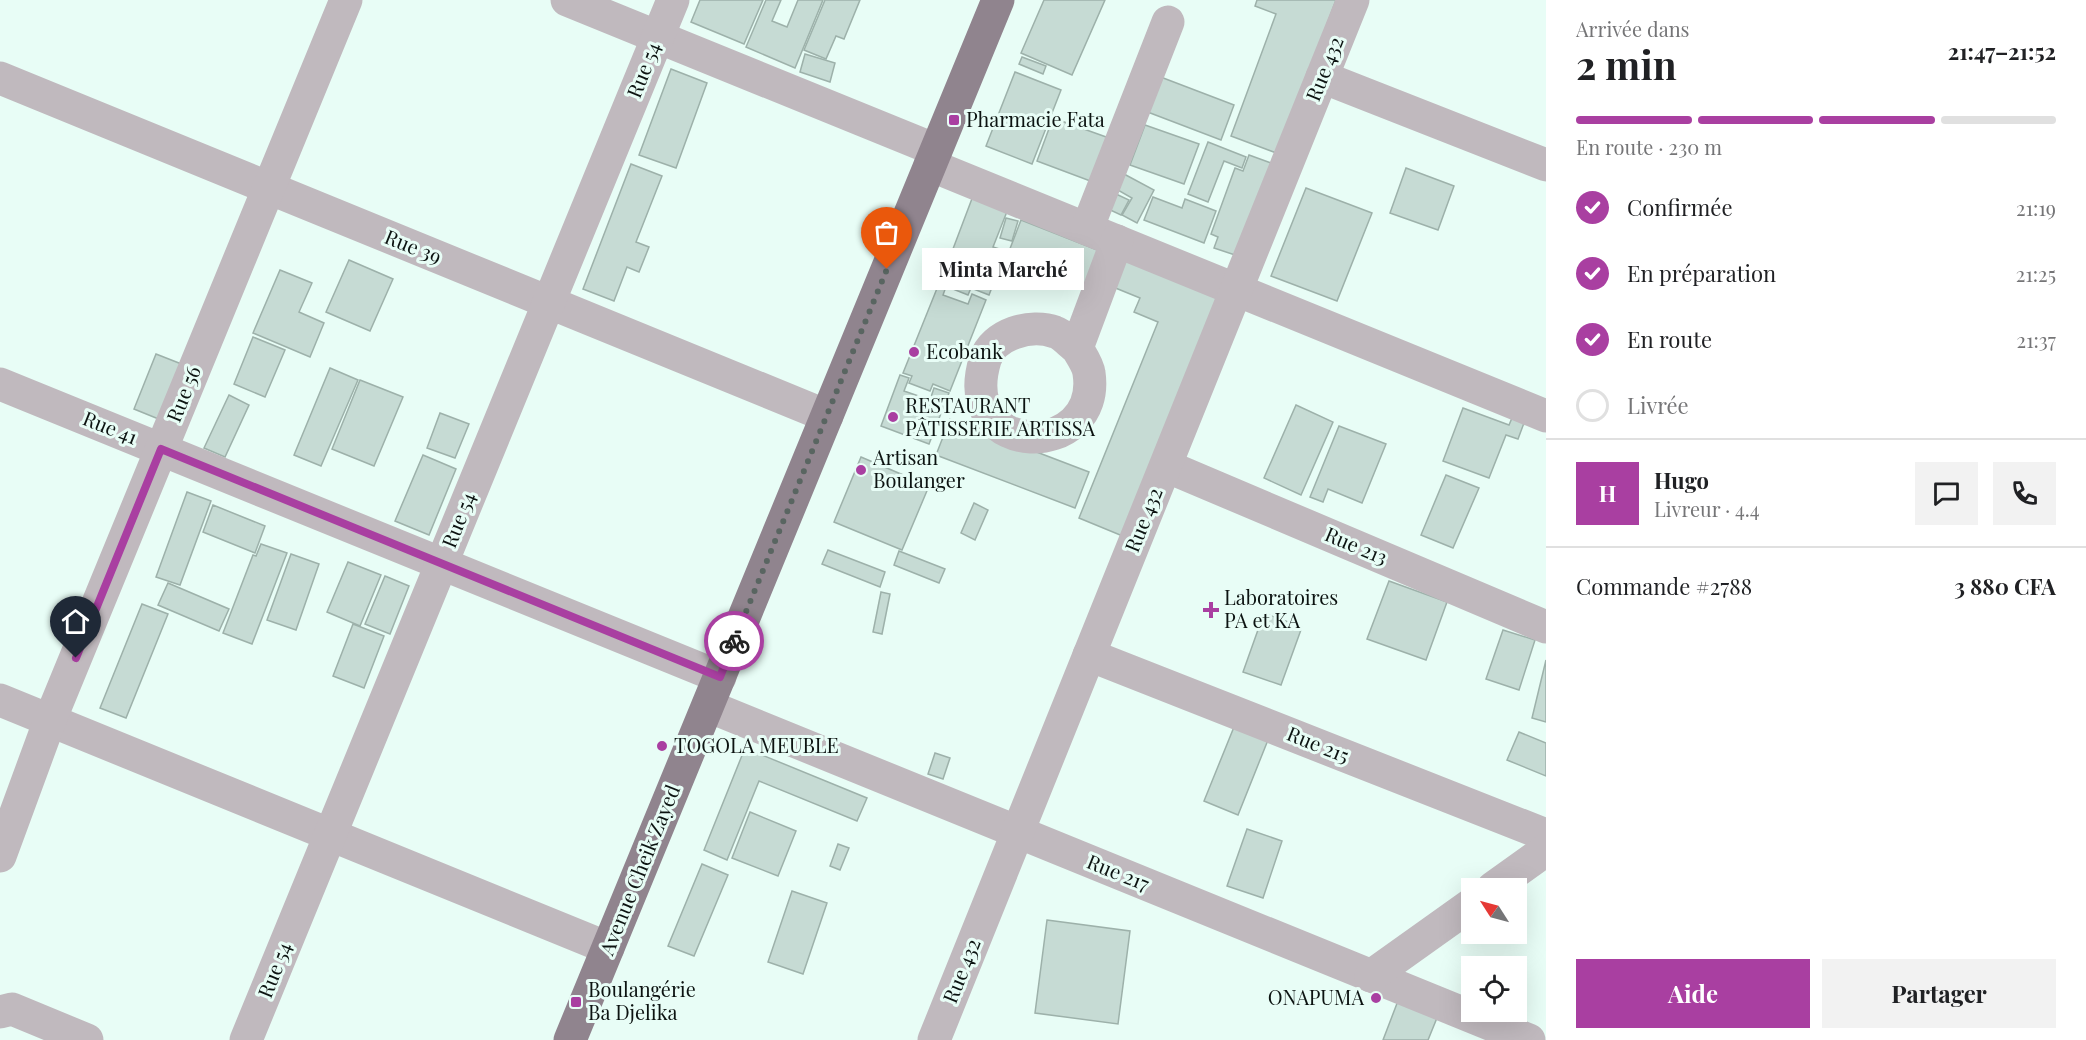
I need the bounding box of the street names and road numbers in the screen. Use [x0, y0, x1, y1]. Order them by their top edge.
street label: Rue 432 [1298, 32, 1349, 105]
street label: Rue 54 [619, 37, 666, 101]
street label: Rue 39 [381, 222, 446, 269]
street label: Rue 56 [159, 361, 206, 426]
street label: Rue 41 [79, 404, 142, 450]
street label: Rue 432 [1117, 483, 1168, 556]
street label: Rue 54 [434, 487, 481, 551]
street label: Rue 213 [1321, 519, 1392, 570]
street label: Rue 215 [1283, 719, 1354, 768]
street label: Avenue Cheik Zayed [592, 780, 685, 960]
street label: Rue 217 [1083, 847, 1154, 896]
street label: Rue 432 [935, 934, 986, 1007]
street label: Rue 54 [250, 937, 297, 1001]

